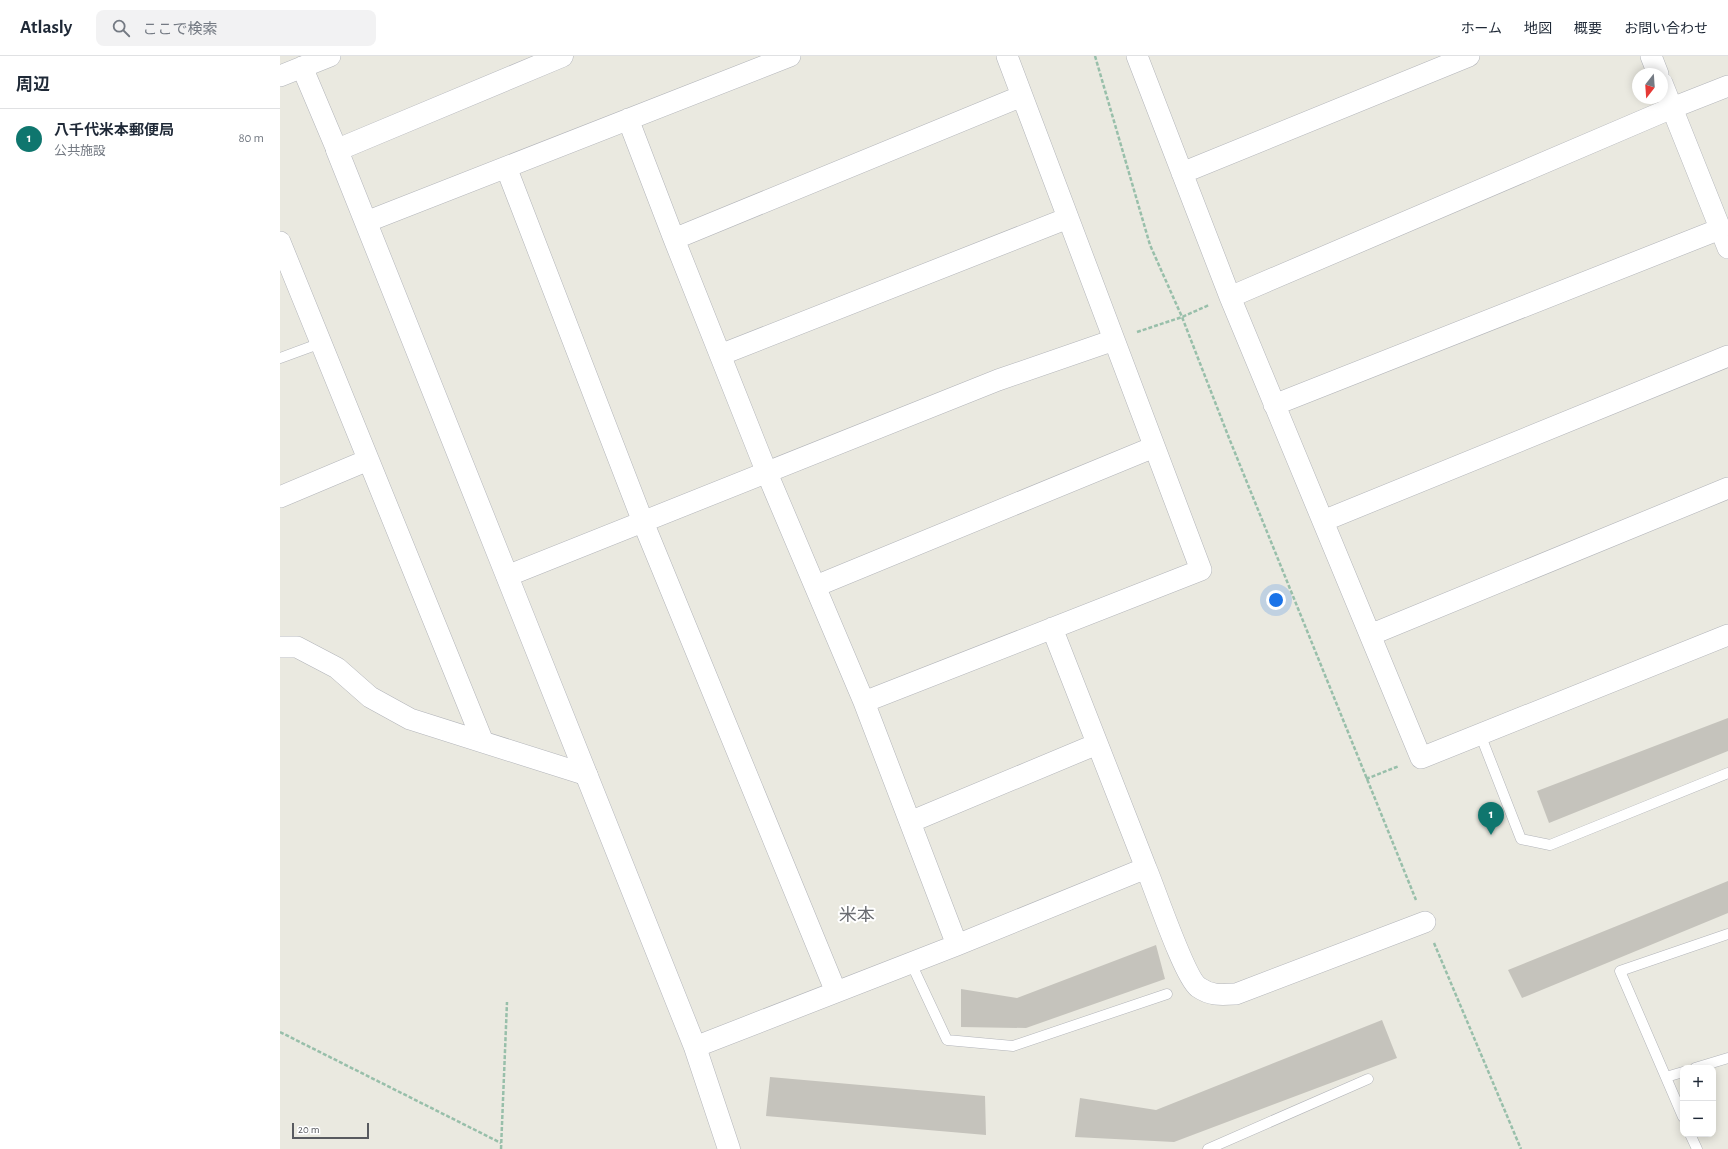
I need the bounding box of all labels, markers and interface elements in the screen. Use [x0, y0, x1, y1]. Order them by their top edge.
search box [96, 10, 376, 46]
icon: search [110, 17, 132, 39]
text: Atlasly [20, 18, 72, 37]
text: ここで検索 [142, 22, 217, 37]
text: ホーム [1460, 22, 1502, 36]
text: 地図 [1524, 22, 1552, 36]
text: 概要 [1574, 22, 1602, 36]
text: お問い合わせ [1624, 22, 1708, 36]
north arrow [1632, 68, 1668, 104]
text: 周辺 [16, 76, 50, 93]
text: 八千代米本郵便局 [54, 123, 174, 138]
text: 1 [27, 132, 31, 145]
text: 80 m [238, 132, 264, 145]
text: 公共施設 [54, 145, 106, 158]
your location [1266, 590, 1286, 610]
pin: 1 [1478, 802, 1504, 835]
district label: 米本 [839, 906, 875, 925]
map controls [1680, 1065, 1716, 1137]
button: + [1680, 1065, 1716, 1101]
button: − [1680, 1101, 1716, 1137]
scale bar [292, 1121, 369, 1140]
text: 20 m [298, 1124, 319, 1135]

